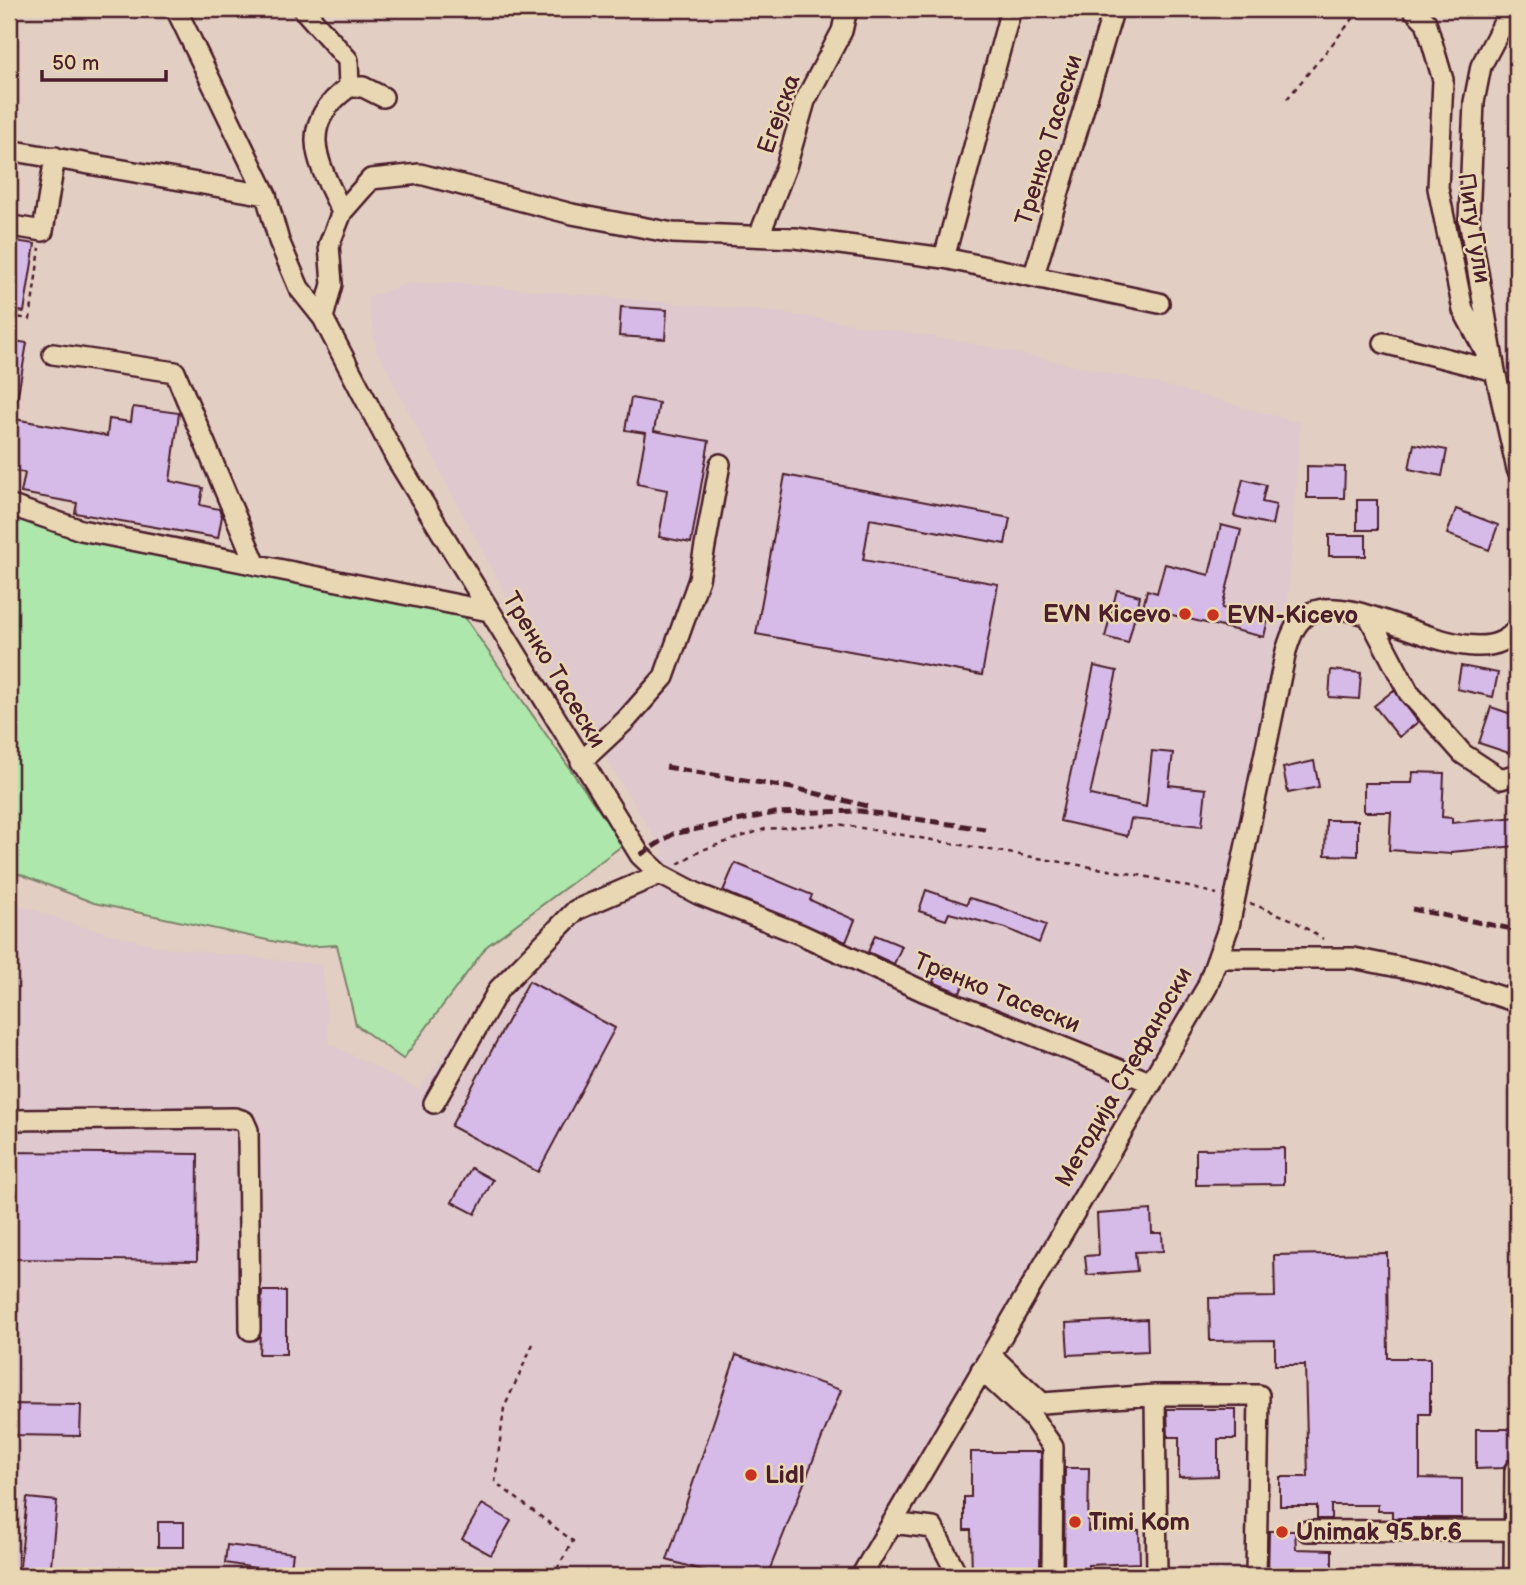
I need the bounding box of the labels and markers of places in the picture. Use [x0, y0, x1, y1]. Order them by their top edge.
place label: EVN Kicevo [1043, 600, 1171, 629]
place label: EVN-Kicevo [1227, 601, 1358, 630]
marker: EVN Kicevo [1177, 606, 1193, 622]
marker: EVN-Kicevo [1205, 607, 1221, 623]
place label: Lidl [765, 1461, 805, 1490]
marker: Lidl [743, 1467, 759, 1483]
place label: Timi Kom [1089, 1508, 1190, 1537]
marker: Timi Kom [1067, 1514, 1083, 1530]
place label: Unimak 95 br.6 [1296, 1518, 1462, 1547]
marker: Unimak 95 br.6 [1274, 1524, 1290, 1540]

